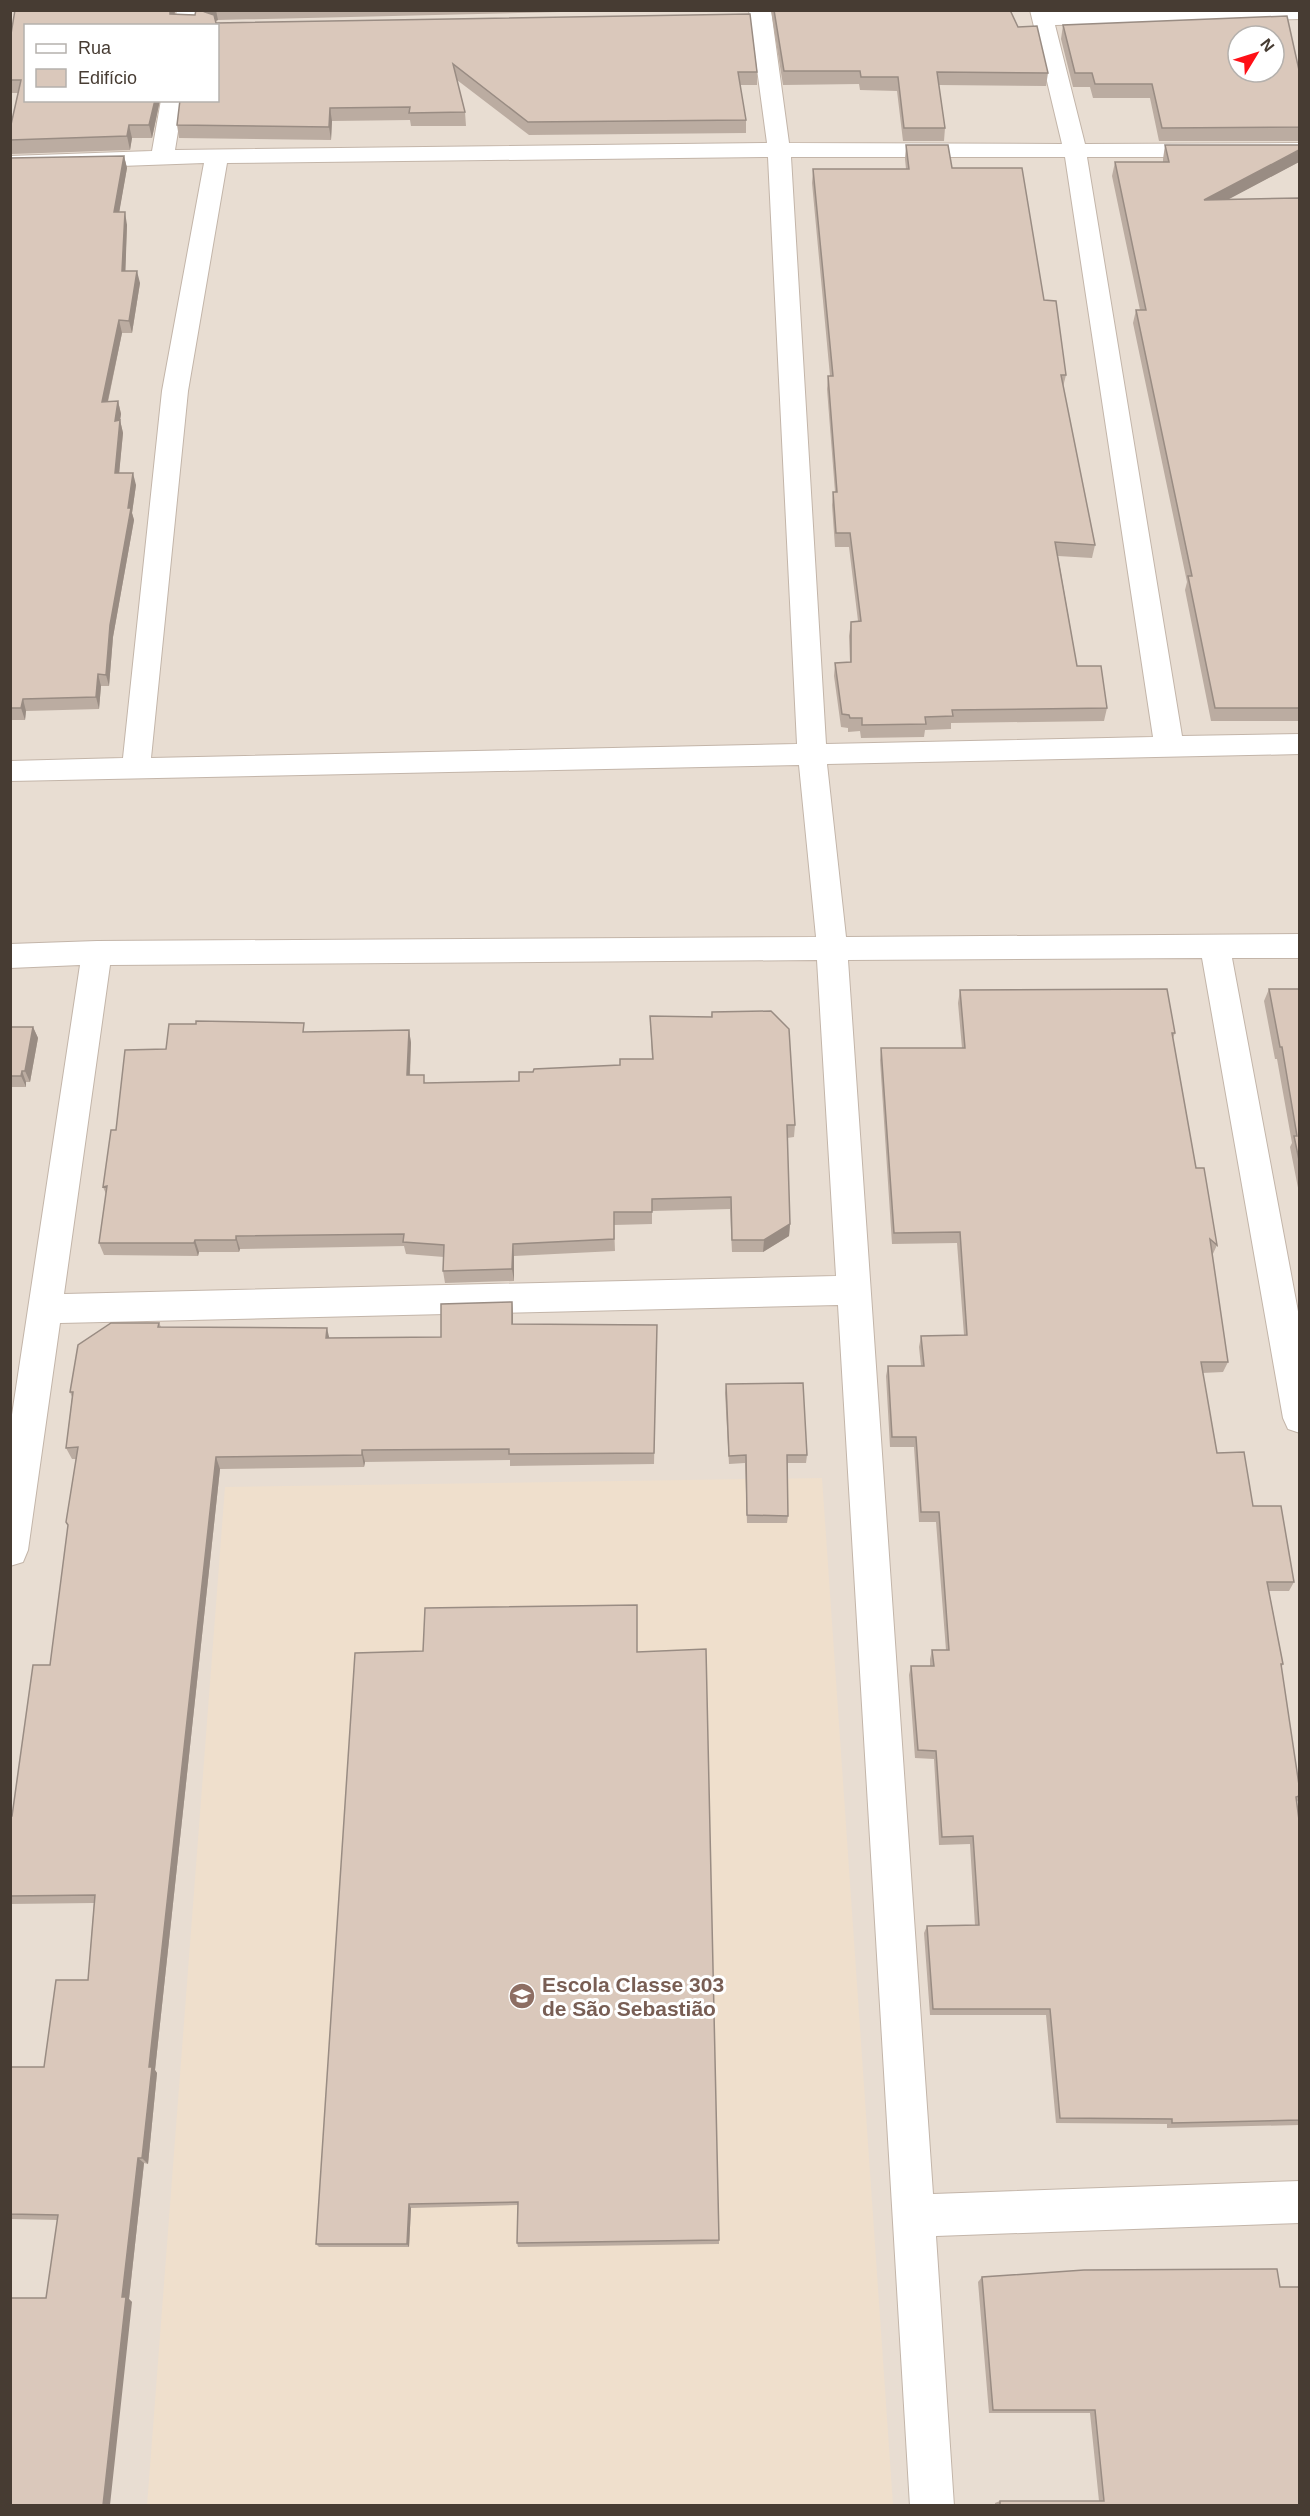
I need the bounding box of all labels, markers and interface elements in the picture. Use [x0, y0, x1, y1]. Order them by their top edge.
legend [24, 24, 219, 102]
north arrow [1226, 24, 1286, 84]
text: N [1257, 35, 1278, 55]
text: Rua [78, 38, 112, 58]
text: Edifício [78, 68, 137, 88]
place label: Escola Classe 303 de São Sebastião [542, 1973, 724, 2020]
school or university icon: Escola Classe 303 de São Sebastião [507, 1981, 537, 2011]

